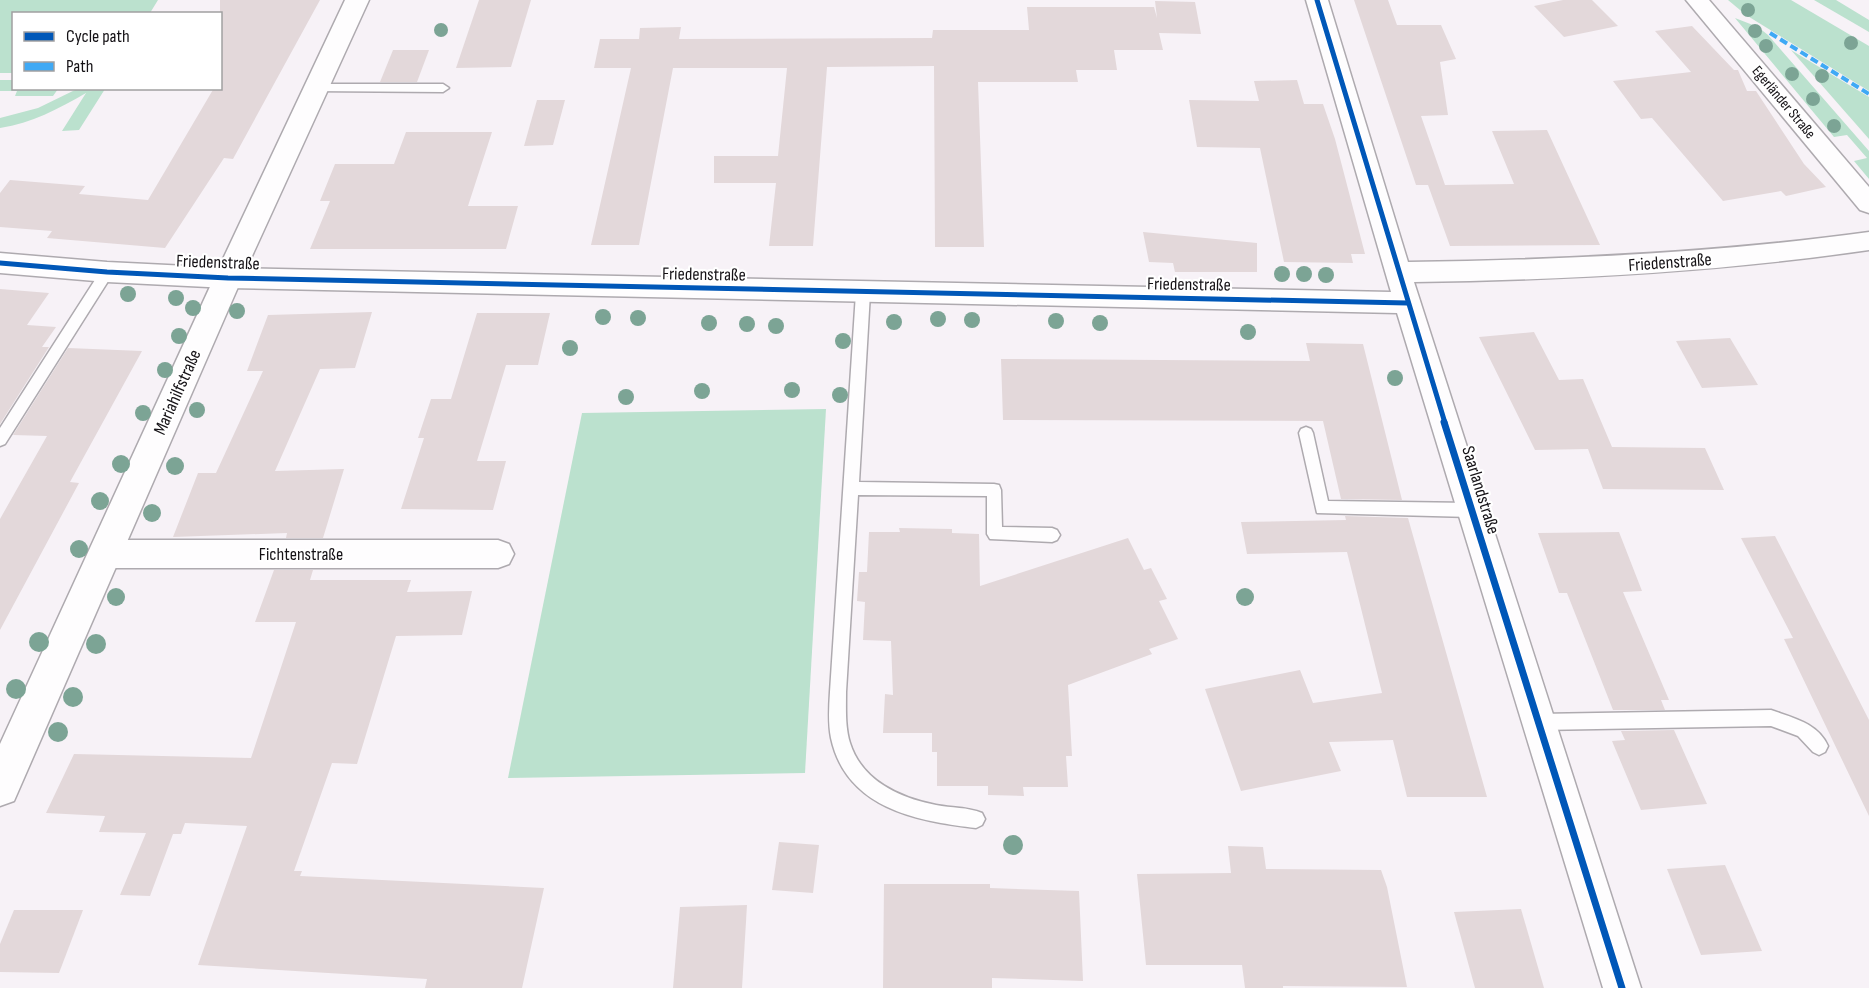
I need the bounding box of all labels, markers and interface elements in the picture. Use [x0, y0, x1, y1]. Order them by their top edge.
legend [12, 12, 222, 90]
text: Cycle path [66, 26, 130, 47]
text: Path [66, 56, 94, 77]
street label: Egerländer Straße [1748, 62, 1820, 143]
street label: Friedenstraße [1628, 249, 1712, 276]
street label: Friedenstraße [176, 251, 260, 274]
street label: Friedenstraße [662, 263, 746, 286]
street label: Friedenstraße [1147, 273, 1231, 296]
street label: Mariahilfstraße [149, 346, 206, 438]
street label: Saarlandstraße [1457, 444, 1504, 537]
street label: Fichtenstraße [259, 544, 343, 565]

